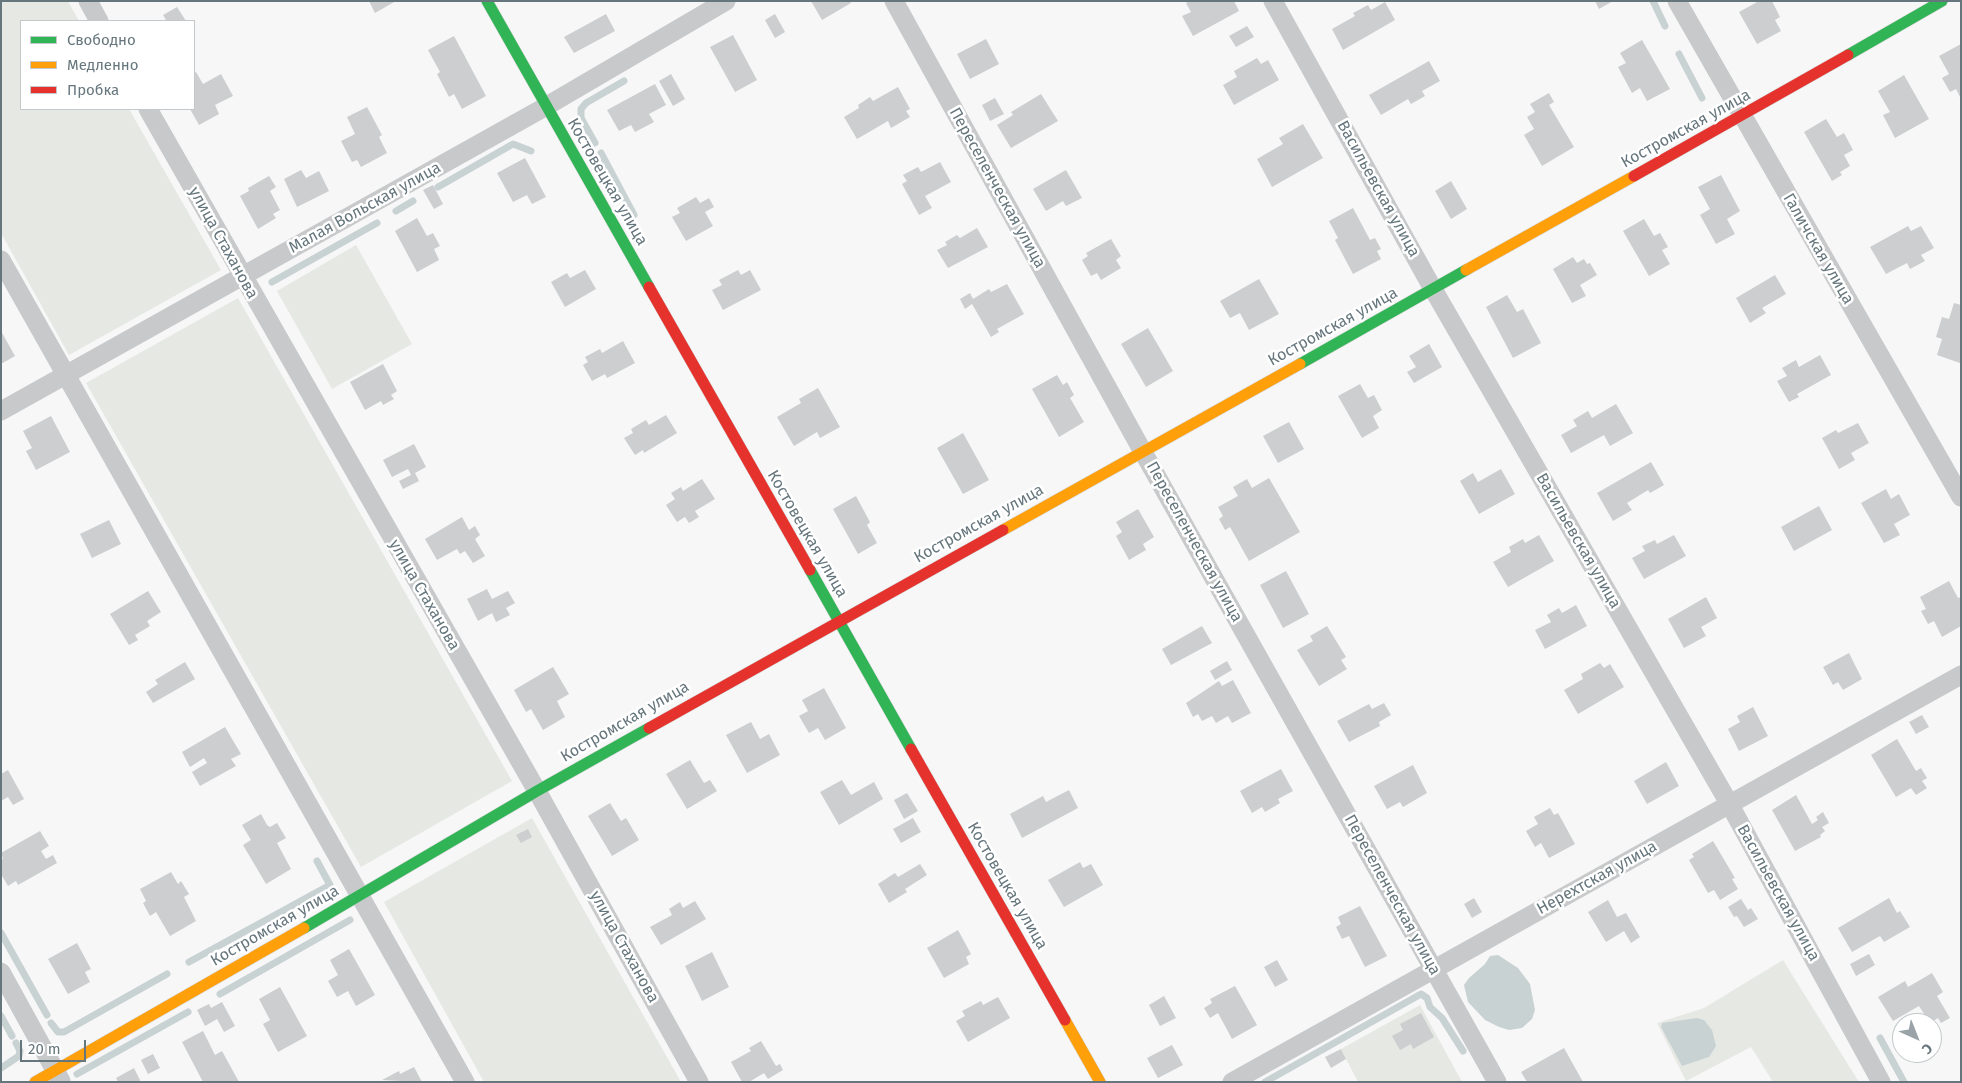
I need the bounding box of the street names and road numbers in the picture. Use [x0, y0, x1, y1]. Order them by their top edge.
street label: Костромская улица [1618, 85, 1754, 173]
street label: Переселенческая улица [945, 104, 1049, 272]
street label: Костовецкая улица [563, 115, 651, 249]
street label: Васильевская улица [1333, 117, 1423, 261]
street label: Малая Вольская улица [286, 158, 444, 258]
street label: улица Стаханова [184, 184, 262, 302]
street label: Галичская улица [1778, 190, 1858, 308]
street label: Костромская улица [1265, 283, 1401, 371]
street label: Переселенческая улица [1142, 458, 1246, 626]
street label: Костовецкая улица [763, 467, 851, 601]
street label: Васильевская улица [1531, 470, 1625, 612]
street label: Костромская улица [911, 480, 1047, 568]
street label: улица Стаханова [384, 536, 464, 654]
street label: Костромская улица [557, 677, 693, 767]
street label: Переселенческая улица [1340, 811, 1444, 979]
street label: Костовецкая улица [963, 819, 1051, 953]
street label: Васильевская улица [1733, 821, 1823, 965]
street label: Нерехтская улица [1534, 837, 1660, 919]
street label: Костромская улица [207, 881, 343, 971]
street label: улица Стаханова [585, 888, 663, 1006]

